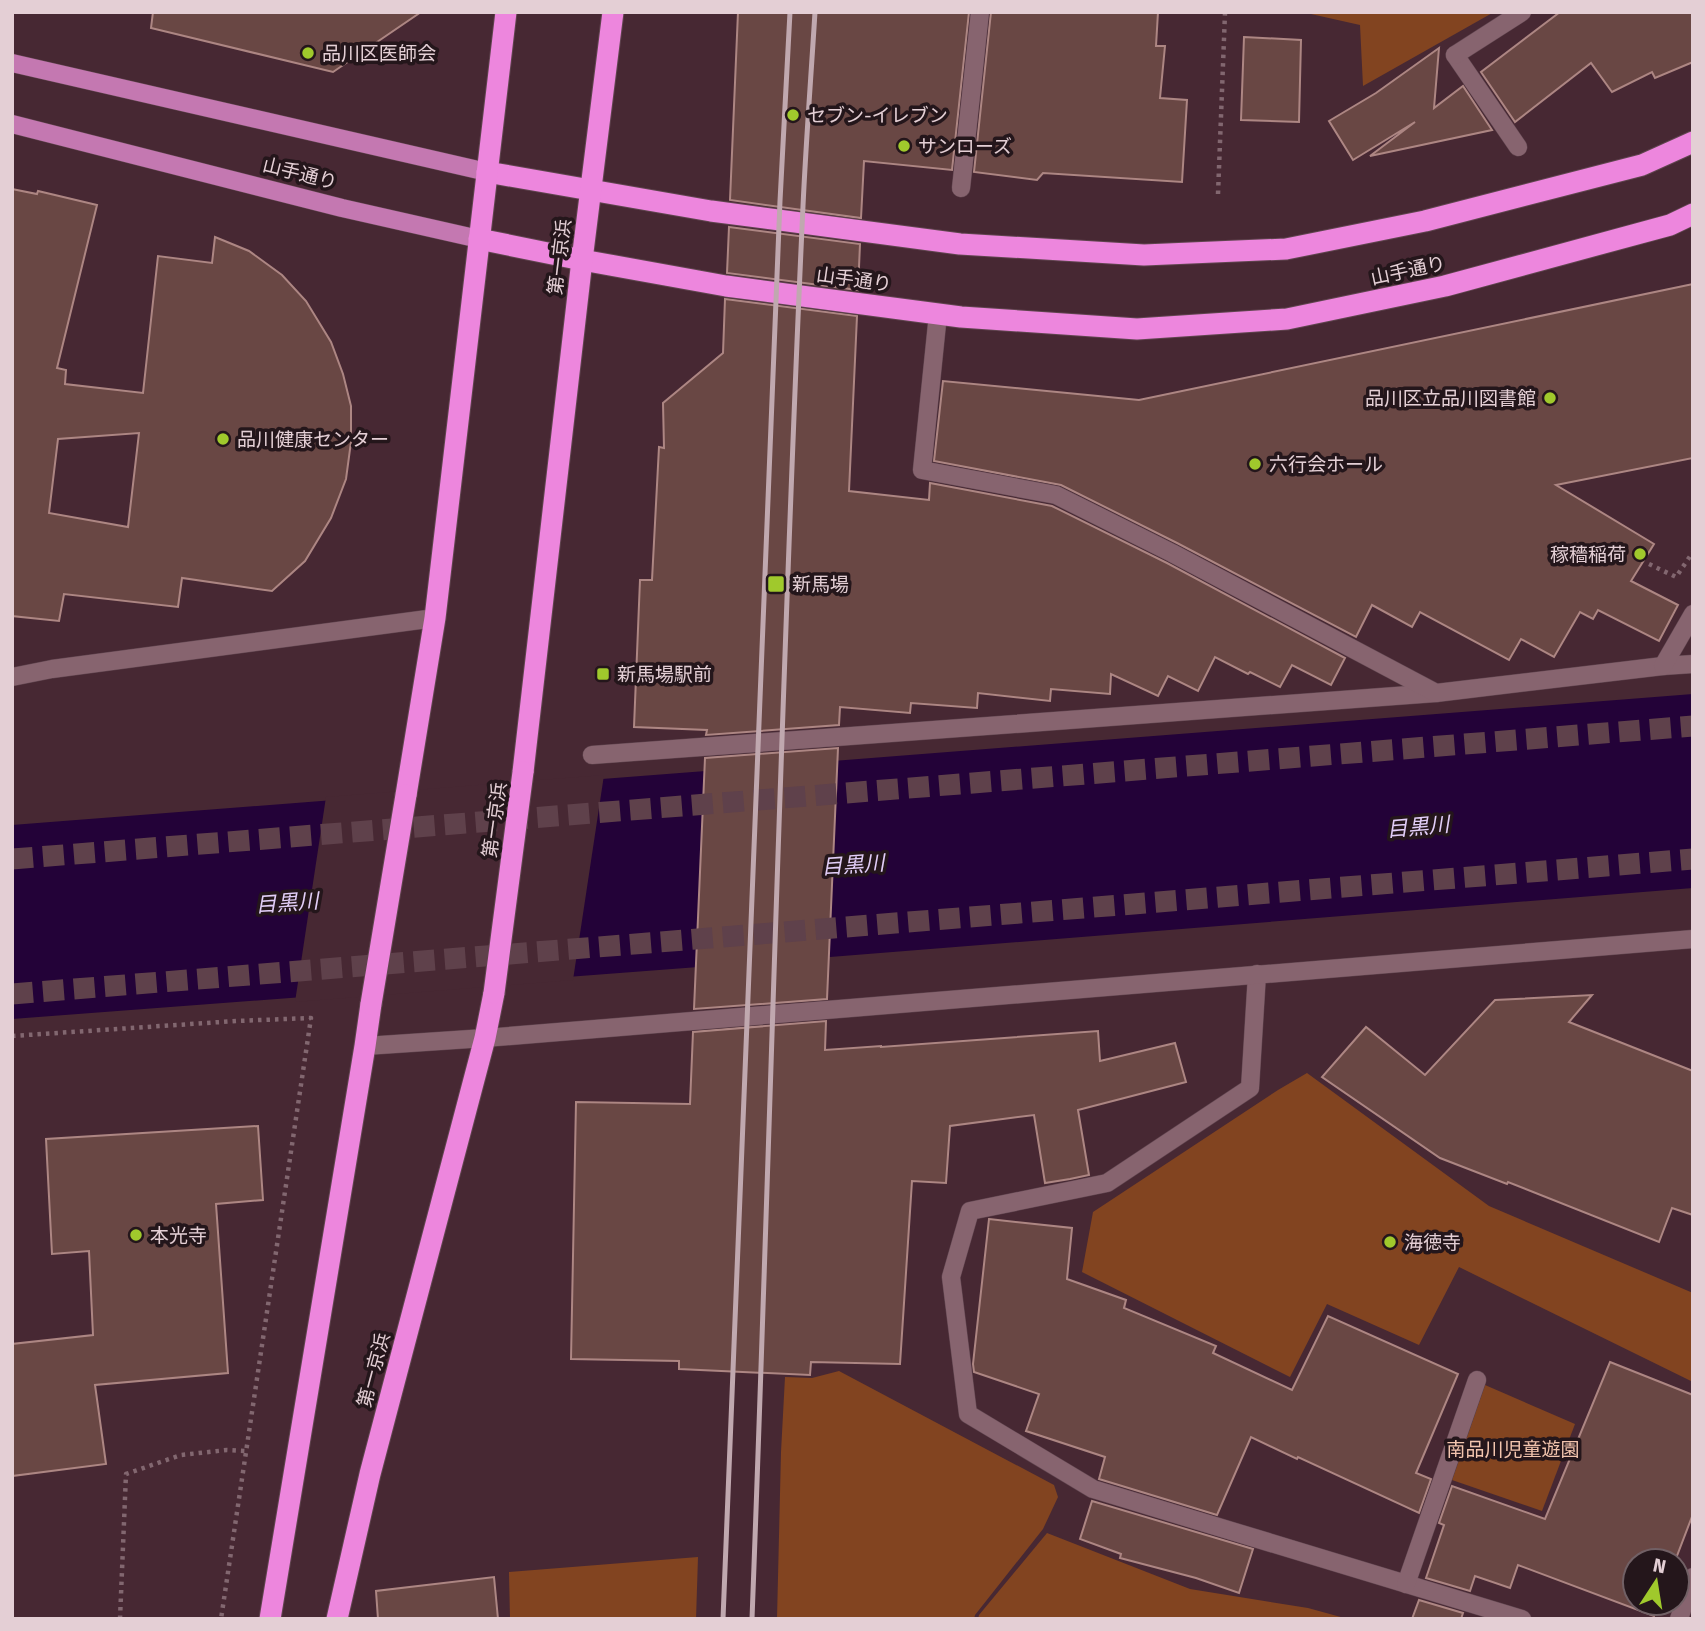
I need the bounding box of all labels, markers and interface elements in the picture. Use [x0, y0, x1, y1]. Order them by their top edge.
place label: 品川区医師会 [322, 42, 436, 65]
marker: 品川区医師会 [300, 45, 316, 61]
place label: セブン-イレブン [807, 104, 948, 127]
marker: セブン-イレブン [785, 107, 801, 123]
place label: サンローズ [918, 135, 1012, 158]
marker: サンローズ [896, 138, 912, 154]
street label: 山手通り [260, 153, 340, 194]
street label: 第一京浜 [543, 218, 576, 296]
street label: 山手通り [1369, 251, 1448, 290]
street label: 山手通り [815, 263, 893, 296]
place label: 品川区立品川図書館 [1365, 387, 1536, 410]
marker: 品川区立品川図書館 [1542, 390, 1558, 406]
place label: 品川健康センター [237, 428, 389, 451]
marker: 品川健康センター [215, 431, 231, 447]
place label: 六行会ホール [1269, 453, 1383, 476]
marker: 六行会ホール [1247, 456, 1263, 472]
place label: 稼穡稲荷 [1550, 543, 1626, 566]
marker: 稼穡稲荷 [1632, 546, 1648, 562]
place label: 新馬場 [792, 573, 849, 596]
marker: 新馬場 [766, 574, 786, 594]
place label: 新馬場駅前 [617, 663, 712, 686]
marker: 新馬場駅前 [595, 666, 611, 682]
street label: 第一京浜 [478, 781, 511, 859]
water label: 目黒川 [1385, 811, 1453, 843]
water label: 目黒川 [821, 850, 887, 880]
water label: 目黒川 [255, 888, 321, 918]
place label: 本光寺 [150, 1224, 207, 1247]
marker: 本光寺 [128, 1227, 144, 1243]
place label: 海徳寺 [1404, 1231, 1461, 1254]
marker: 海徳寺 [1382, 1234, 1398, 1250]
street label: 第一京浜 [353, 1330, 394, 1410]
park label: 南品川児童遊園 [1446, 1438, 1580, 1461]
north arrow [1621, 1547, 1691, 1617]
text: N [1651, 1553, 1668, 1578]

